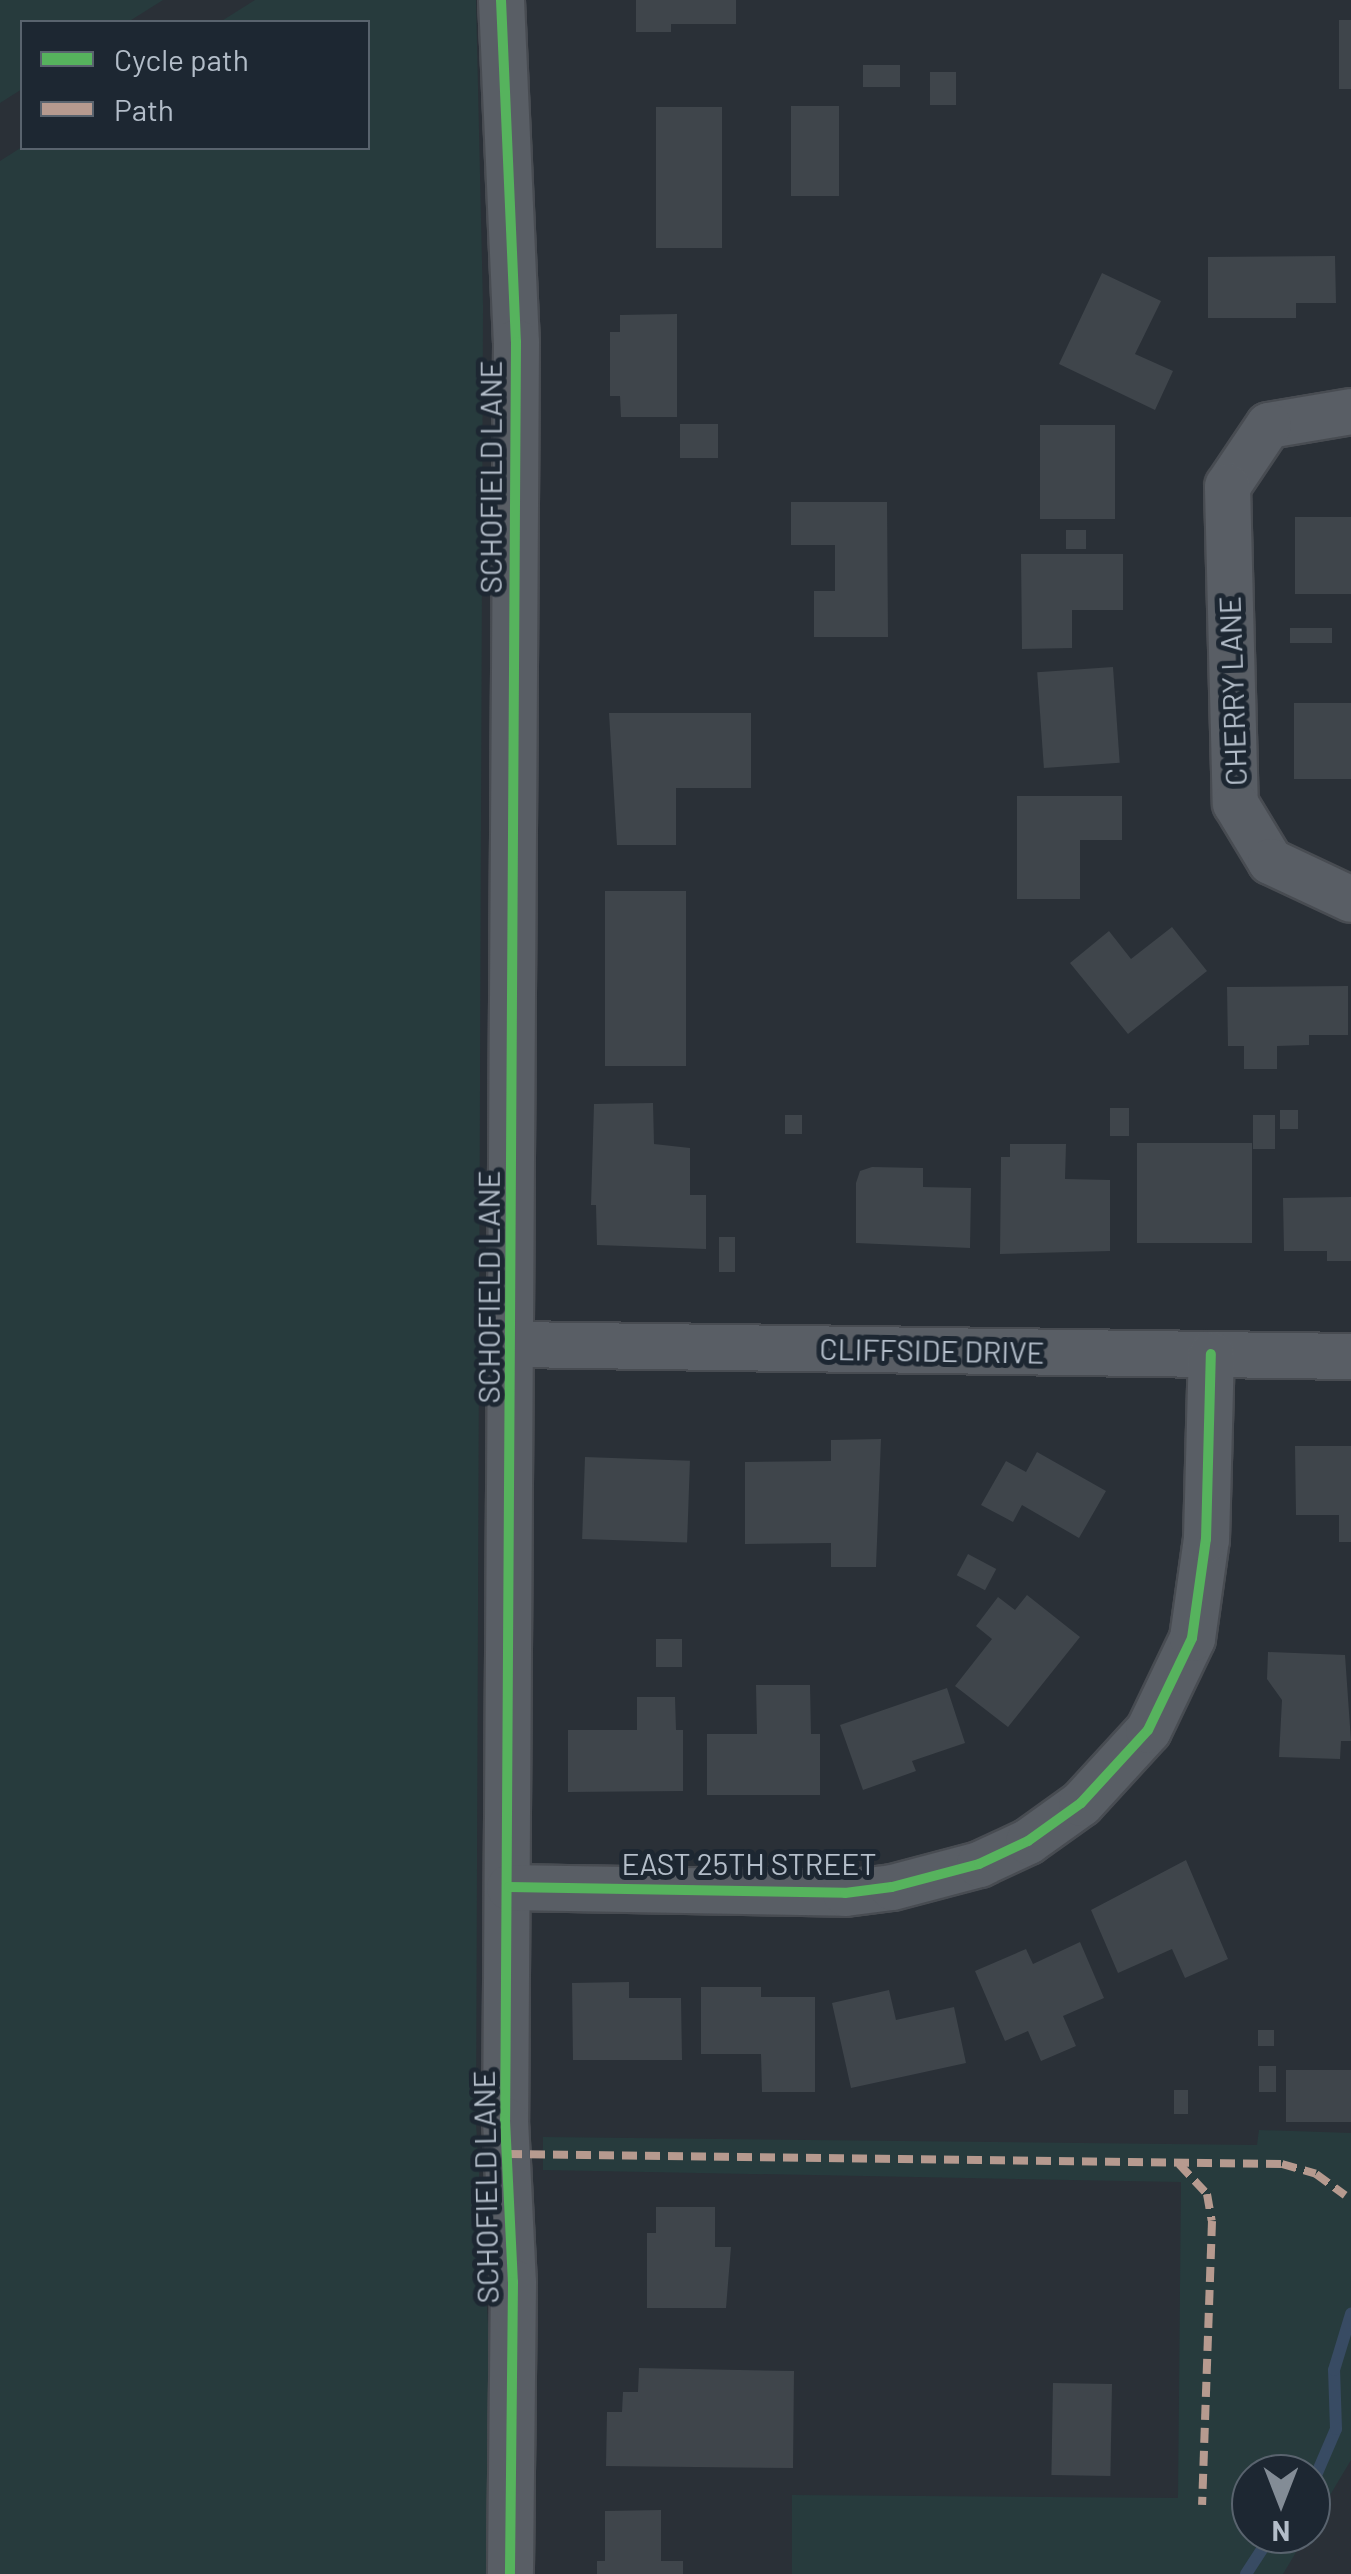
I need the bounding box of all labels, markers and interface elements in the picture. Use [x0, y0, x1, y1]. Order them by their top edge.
legend [20, 20, 370, 150]
text: Cycle path [114, 41, 249, 77]
text: Path [114, 91, 174, 127]
street label: SCHOFIELD LANE [472, 360, 508, 594]
street label: CHERRY LANE [1211, 595, 1253, 787]
street label: SCHOFIELD LANE [470, 1170, 506, 1404]
street label: CLIFFSIDE DRIVE [819, 1330, 1045, 1370]
street label: EAST 25TH STREET [621, 1845, 877, 1881]
street label: SCHOFIELD LANE [465, 2070, 505, 2304]
north arrow [1231, 2454, 1331, 2554]
text: N [1272, 2515, 1290, 2549]

